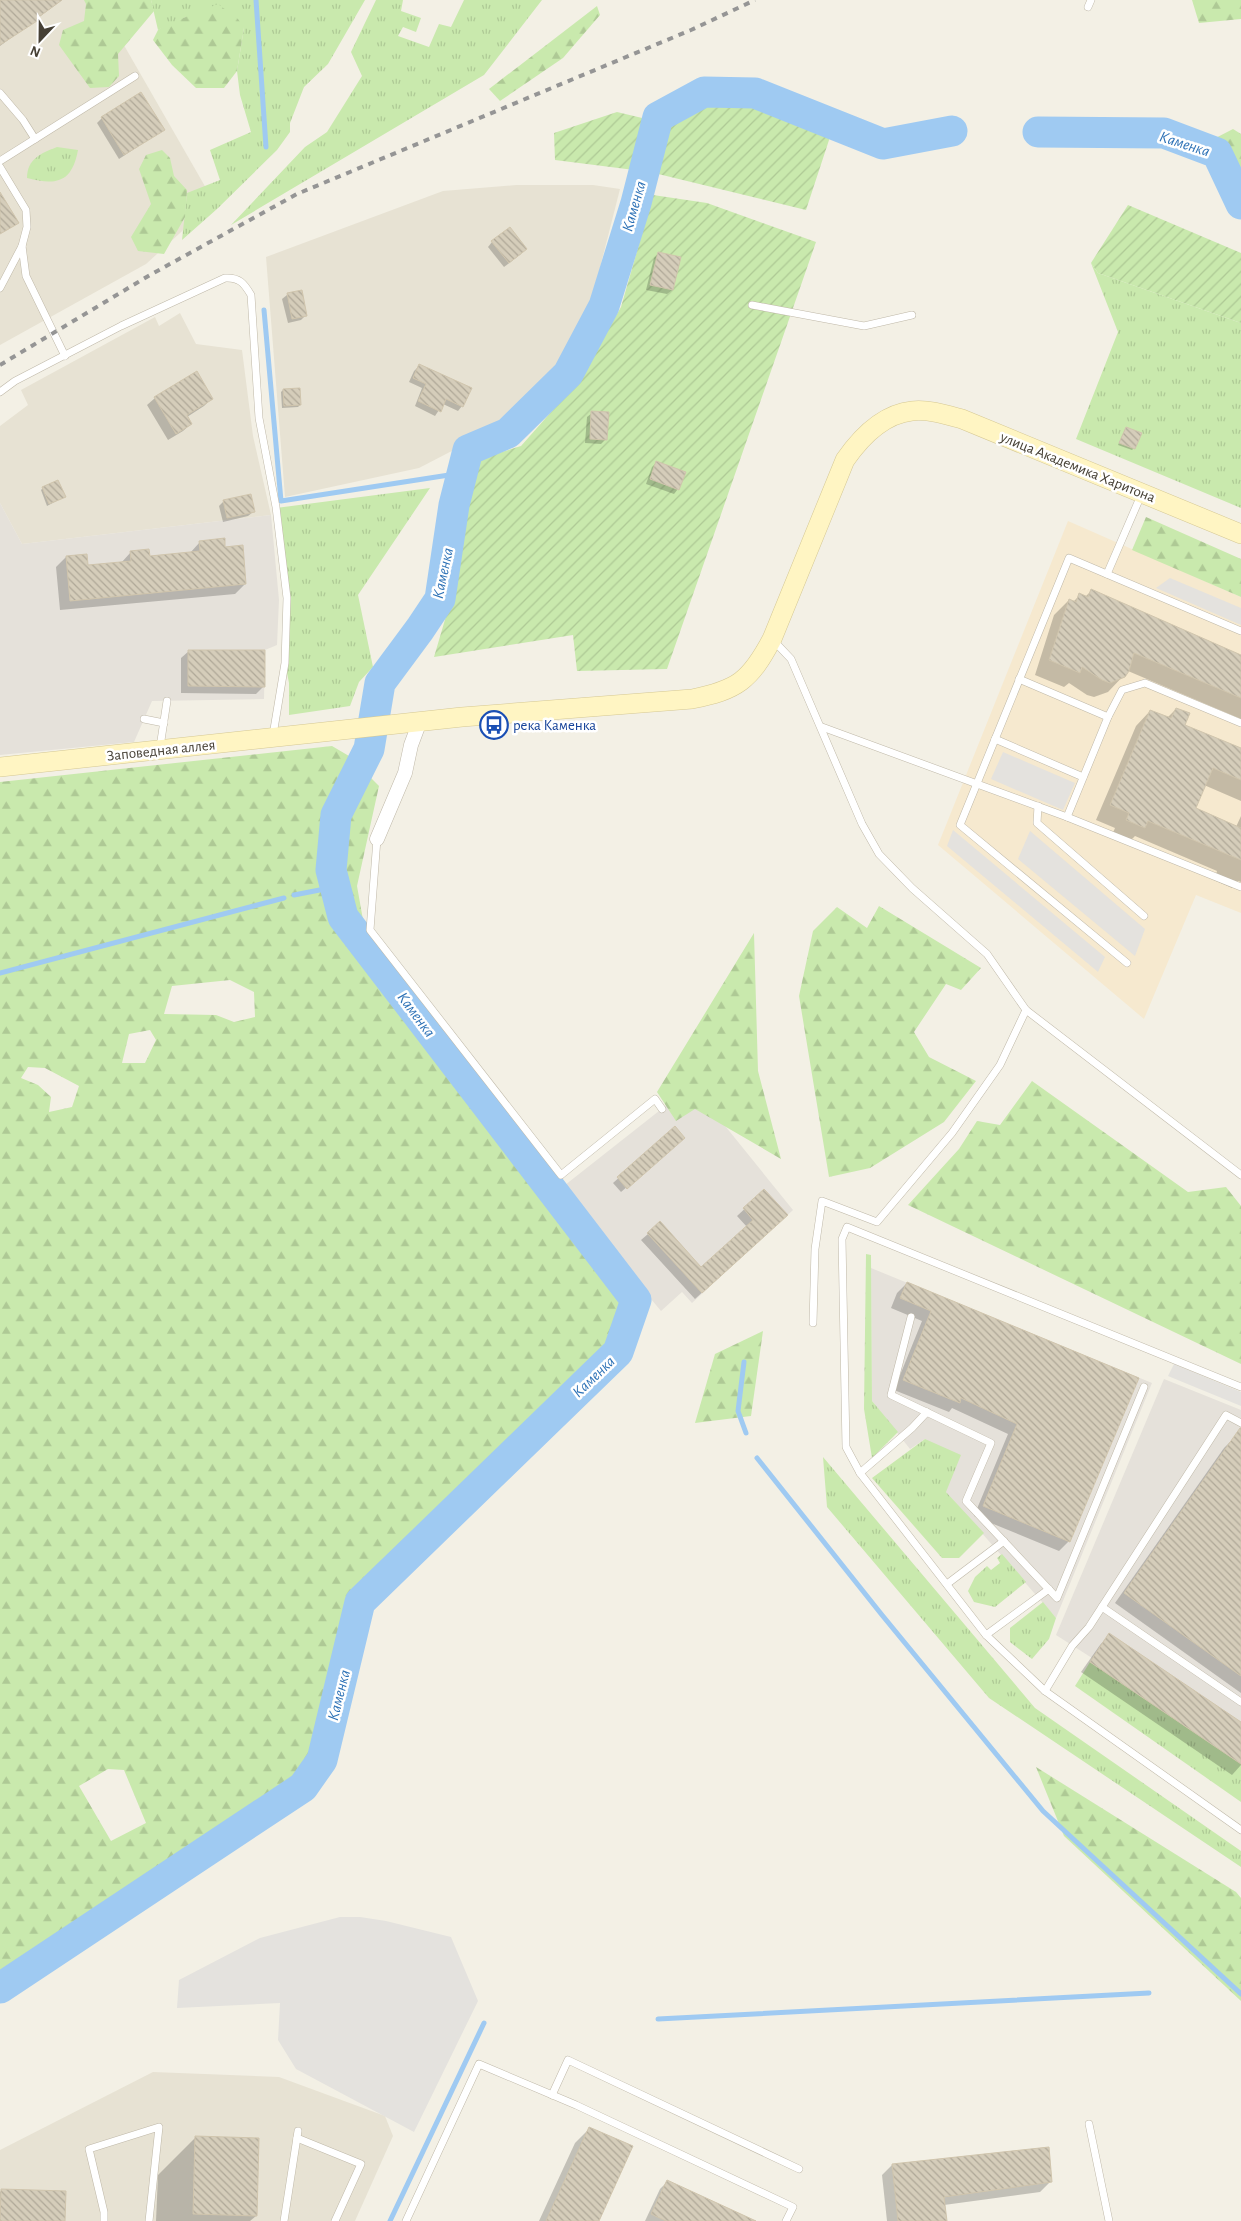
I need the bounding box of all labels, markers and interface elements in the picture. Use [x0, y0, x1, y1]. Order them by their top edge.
north arrow [15, 15, 65, 65]
text: N [28, 43, 43, 59]
water label: Каменка [1158, 128, 1212, 160]
water label: Каменка [619, 179, 649, 233]
street label: улица Академика Харитона [997, 429, 1158, 505]
water label: Каменка [430, 546, 456, 600]
bus stop icon: река Каменка [479, 710, 509, 740]
place label: река Каменка [513, 718, 596, 733]
street label: Заповедная аллея [106, 737, 216, 764]
water label: Каменка [394, 989, 438, 1040]
water label: Каменка [570, 1353, 618, 1400]
water label: Каменка [325, 1668, 353, 1722]

